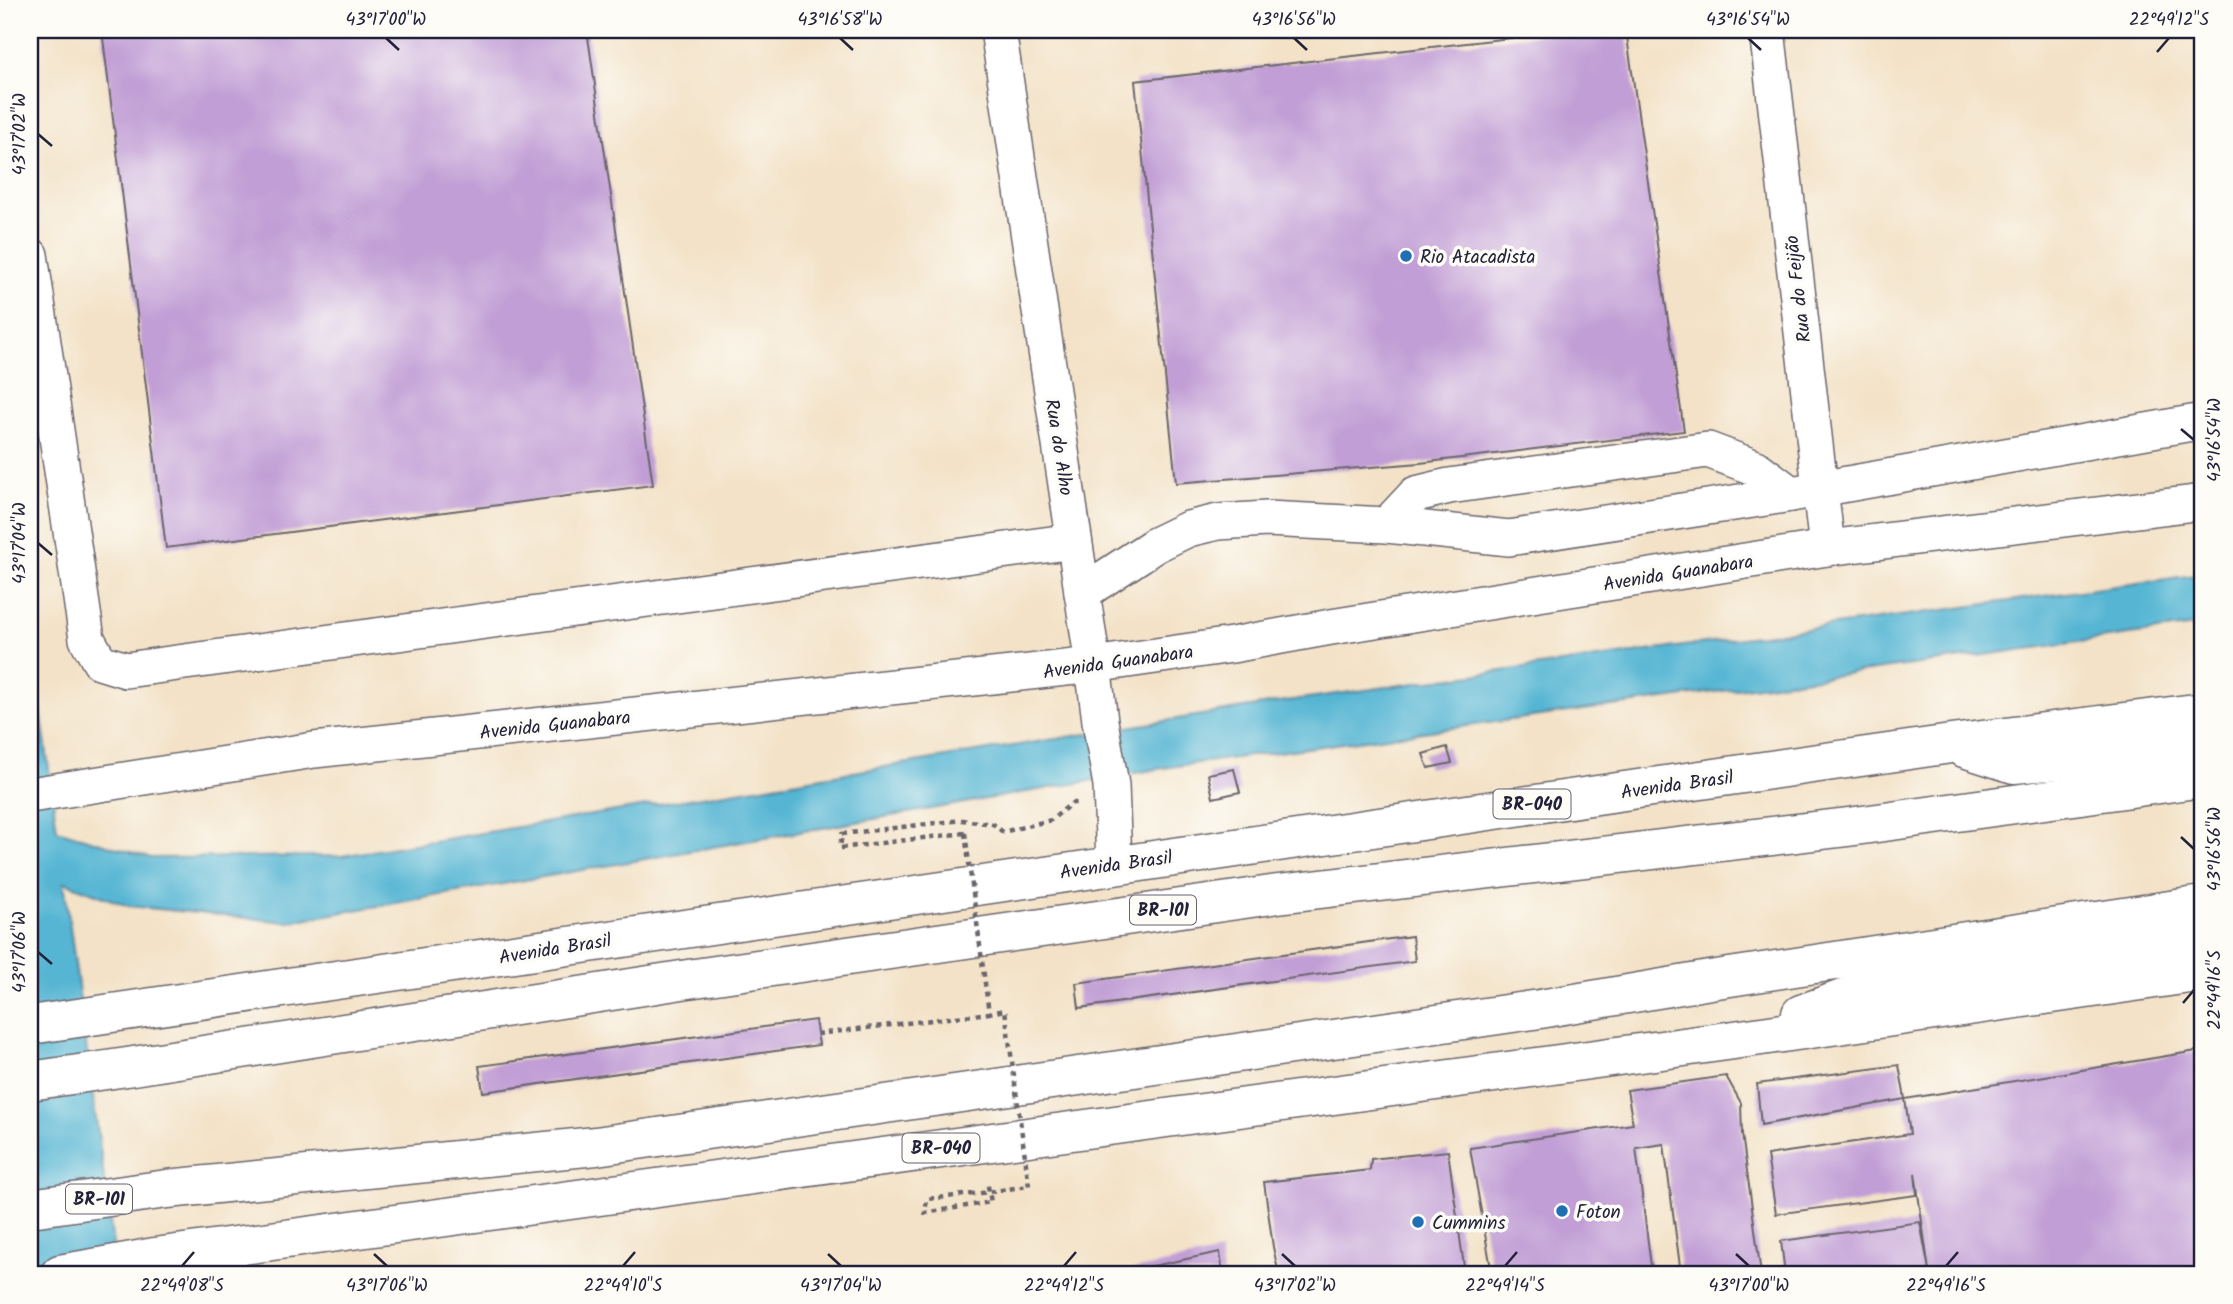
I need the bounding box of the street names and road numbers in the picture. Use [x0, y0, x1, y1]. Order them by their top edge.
street label: Rua do Feijão [1778, 233, 1820, 344]
street label: Rua do Alho [1036, 397, 1080, 498]
street label: Avenida Guanabara [1601, 547, 1756, 601]
street label: Avenida Guanabara [1041, 638, 1195, 688]
street label: Avenida Guanabara [478, 703, 632, 749]
street label: Avenida Brasil [1619, 763, 1736, 809]
road number: BR-040 [1494, 790, 1570, 818]
street label: Avenida Brasil [1058, 843, 1175, 889]
road number: BR-101 [1130, 896, 1196, 925]
street label: Avenida Brasil [497, 926, 614, 974]
road number: BR-040 [902, 1134, 979, 1162]
road number: BR-101 [66, 1184, 132, 1214]

